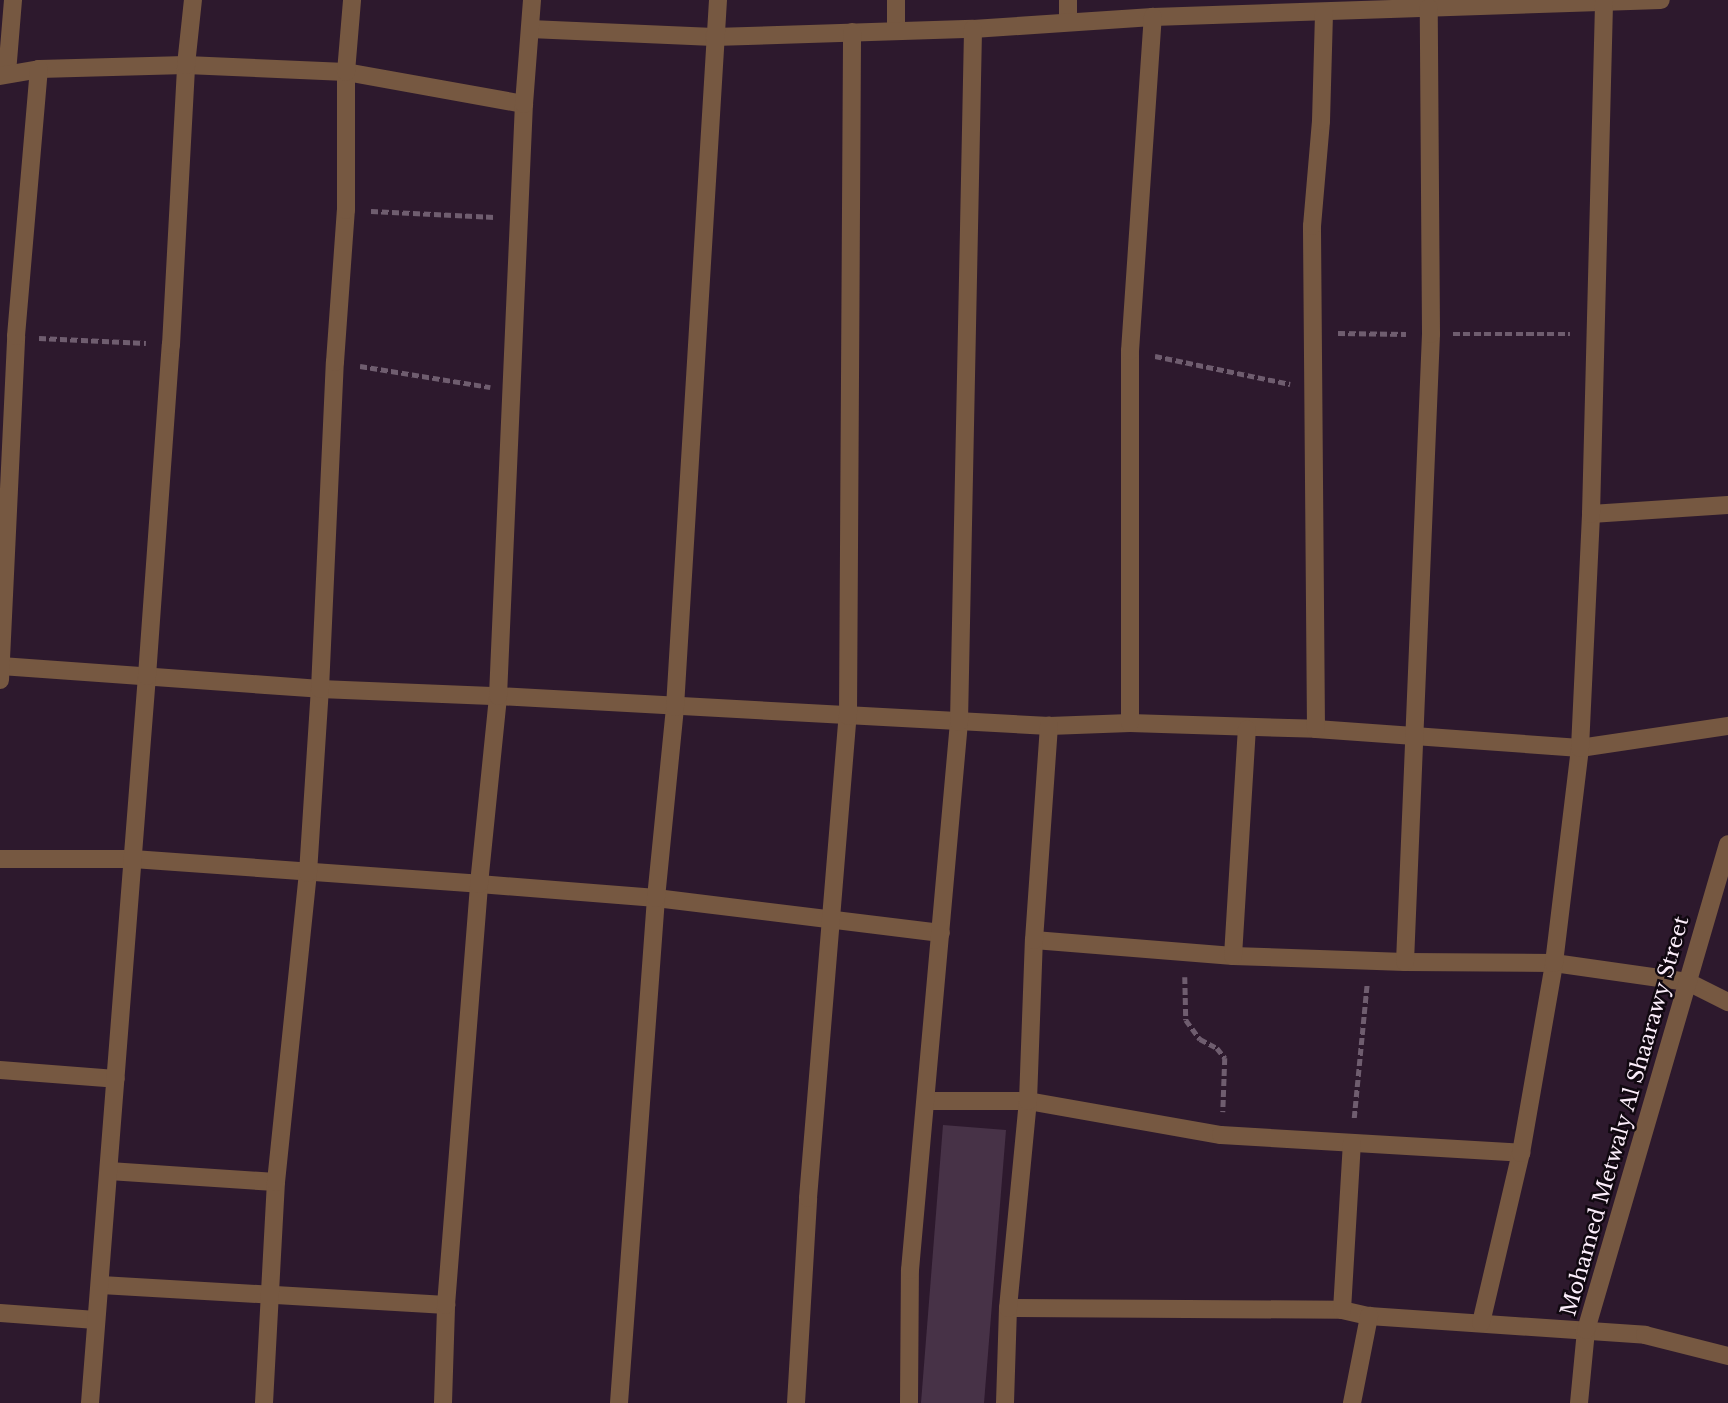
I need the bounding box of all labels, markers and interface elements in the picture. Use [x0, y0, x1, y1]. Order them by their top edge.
street label: Mohamed Metwaly Al Shaarawy Street [1555, 912, 1695, 1320]

